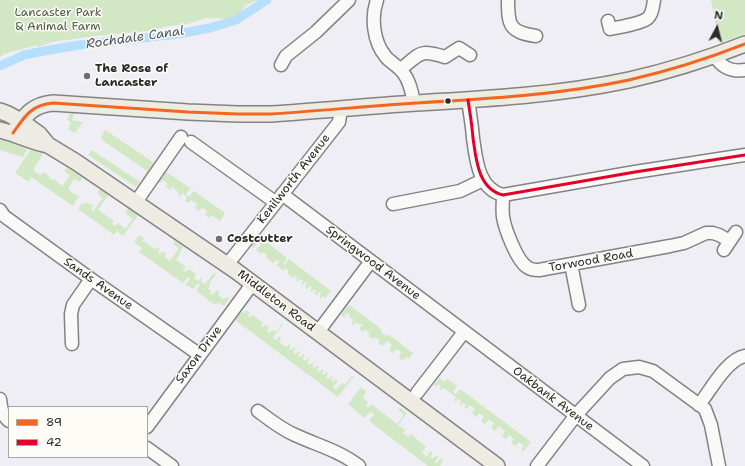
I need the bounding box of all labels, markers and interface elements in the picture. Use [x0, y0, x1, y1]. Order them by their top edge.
park label: Lancaster Park & Animal Farm [14, 6, 102, 34]
north arrow [697, 8, 737, 48]
text: N [713, 8, 724, 24]
water label: Rochdale Canal [85, 23, 185, 53]
place label: The Rose of Lancaster [95, 62, 168, 90]
marker: The Rose of Lancaster [82, 71, 92, 81]
unlabelled marker [443, 96, 453, 106]
street label: Kenilworth Avenue [255, 131, 333, 227]
street label: Springwood Avenue [323, 223, 423, 303]
place label: Costcutter [227, 232, 293, 246]
marker: Costcutter [214, 234, 224, 244]
street label: Torwood Road [548, 246, 634, 276]
street label: Sands Avenue [61, 255, 135, 313]
street label: Middleton Road [234, 267, 318, 335]
street label: Saxon Drive [173, 323, 225, 387]
street label: Oakbank Avenue [510, 364, 596, 434]
legend [8, 406, 148, 458]
text: 89 [46, 414, 62, 430]
text: 42 [46, 434, 62, 450]

